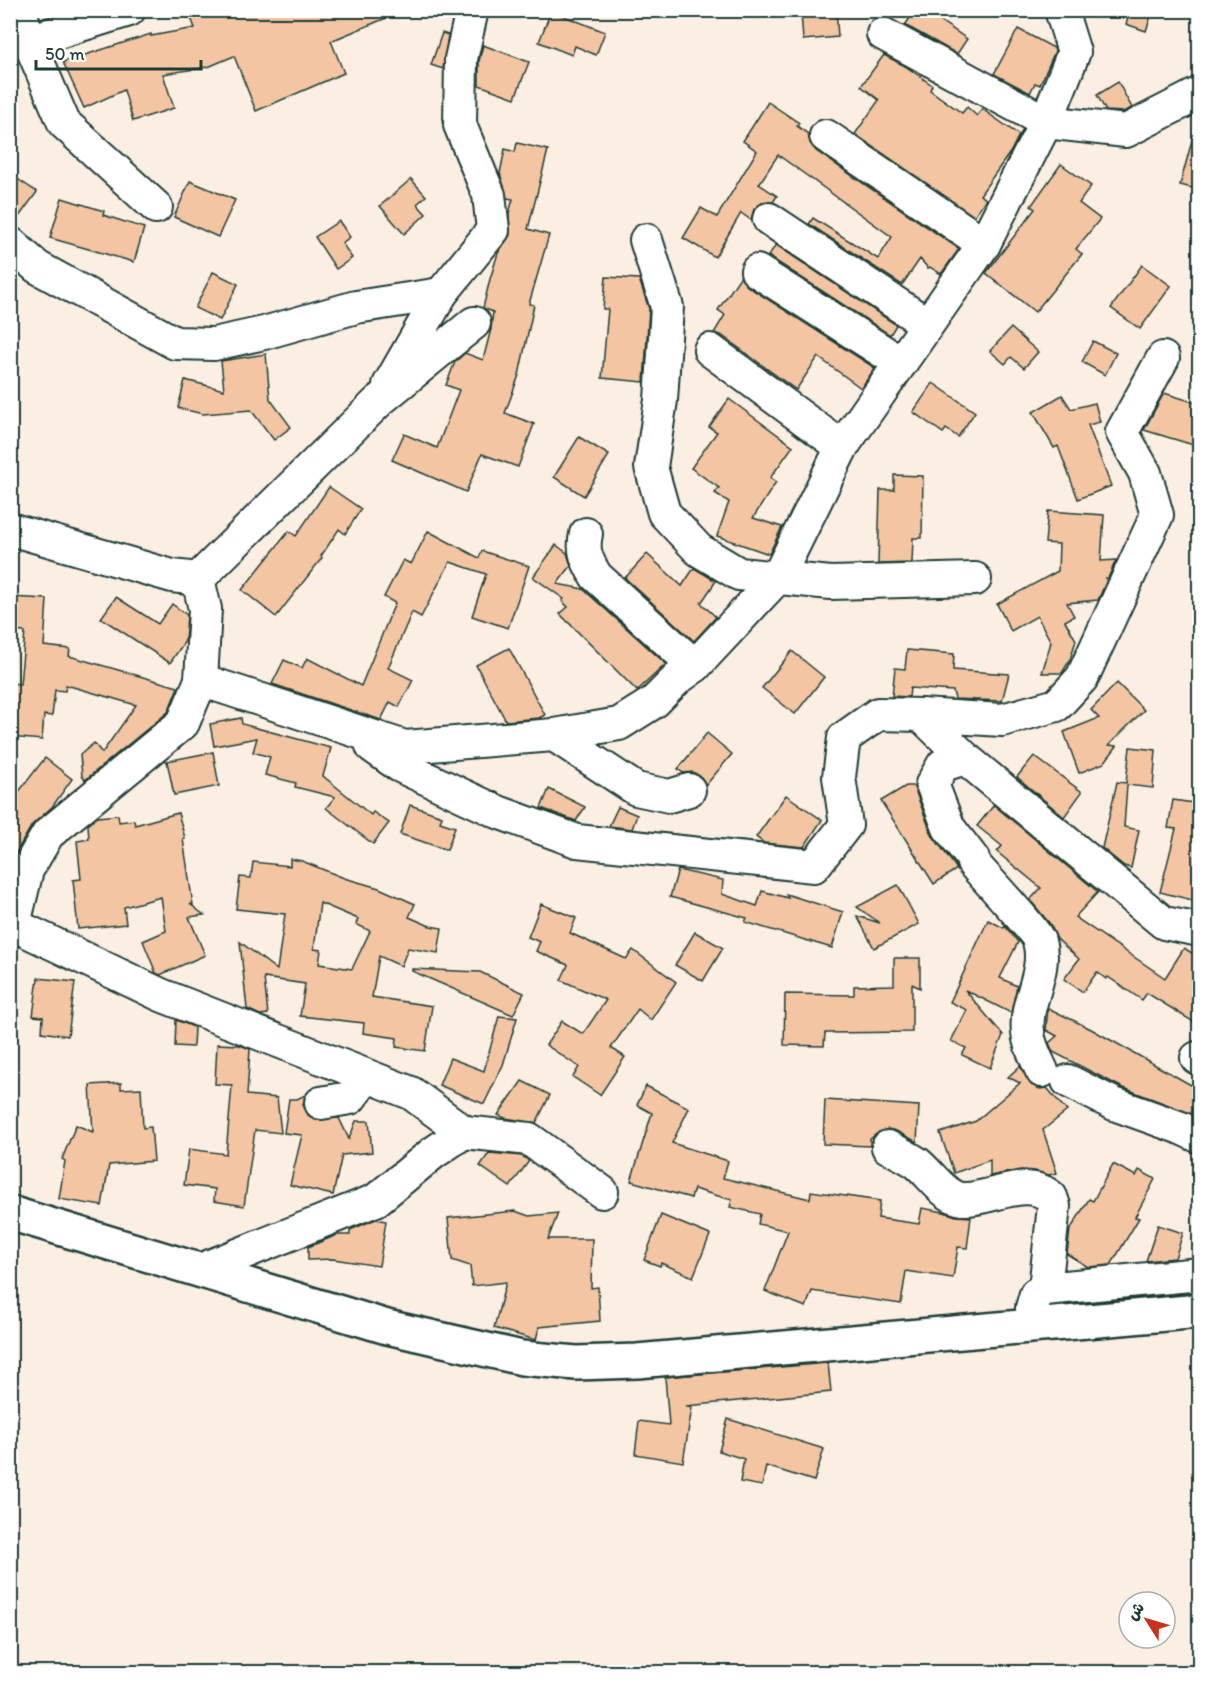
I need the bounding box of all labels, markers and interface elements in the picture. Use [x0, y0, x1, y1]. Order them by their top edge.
scale bar [36, 33, 201, 71]
text: 50 m [45, 43, 85, 65]
north arrow [1117, 1590, 1177, 1650]
text: ش [1123, 1599, 1148, 1624]

